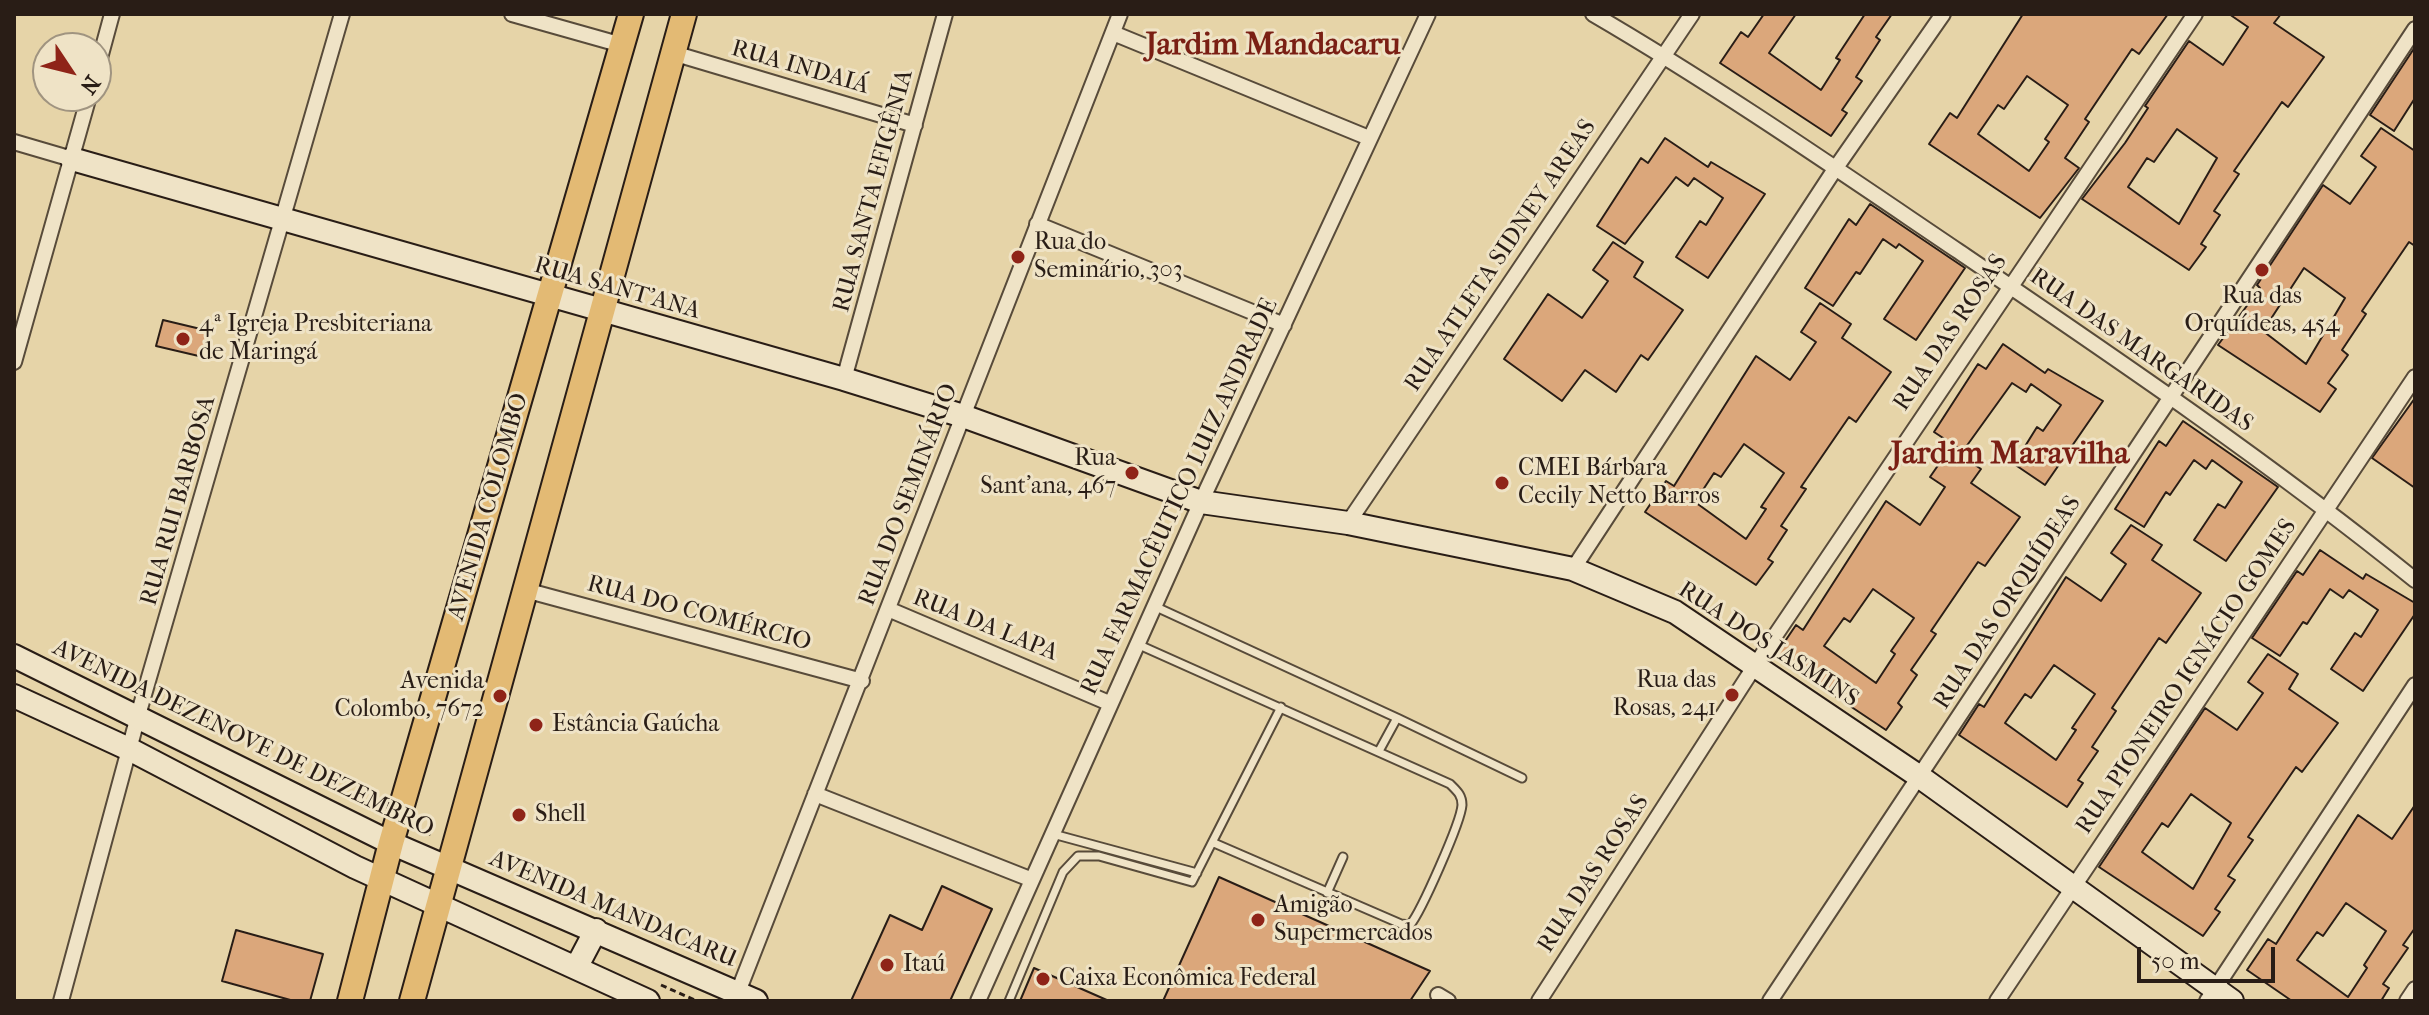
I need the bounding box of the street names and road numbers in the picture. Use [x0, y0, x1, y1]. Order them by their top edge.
street label: RUA INDAIÁ [728, 35, 872, 101]
street label: RUA SANTA EFIGÊNIA [828, 67, 920, 315]
street label: RUA ATLETA SIDNEY AREAS [1399, 114, 1603, 398]
street label: RUA DAS ROSAS [1888, 249, 2014, 417]
street label: RUA SANT'ANA [531, 252, 703, 326]
street label: RUA DAS MARGARIDAS [2024, 263, 2258, 439]
street label: RUA FARMACÊUTICO LUIZ ANDRADE [1075, 294, 1285, 700]
street label: RUA DO SEMINÁRIO [853, 380, 965, 610]
street label: AVENIDA COLOMBO [443, 390, 535, 624]
street label: RUA RUI BARBOSA [135, 393, 223, 609]
street label: RUA DAS ORQUÍDEAS [1928, 491, 2088, 715]
street label: RUA PIONEIRO IGNÁCIO GOMES [2070, 514, 2304, 840]
street label: RUA DO COMÉRCIO [584, 570, 814, 658]
street label: RUA DOS JASMINS [1672, 576, 1864, 714]
street label: RUA DA LAPA [908, 584, 1062, 668]
street label: AVENIDA DEZENOVE DE DEZEMBRO [48, 634, 438, 844]
street label: RUA DAS ROSAS [1532, 790, 1656, 958]
street label: AVENIDA MANDACARU [485, 845, 741, 975]

